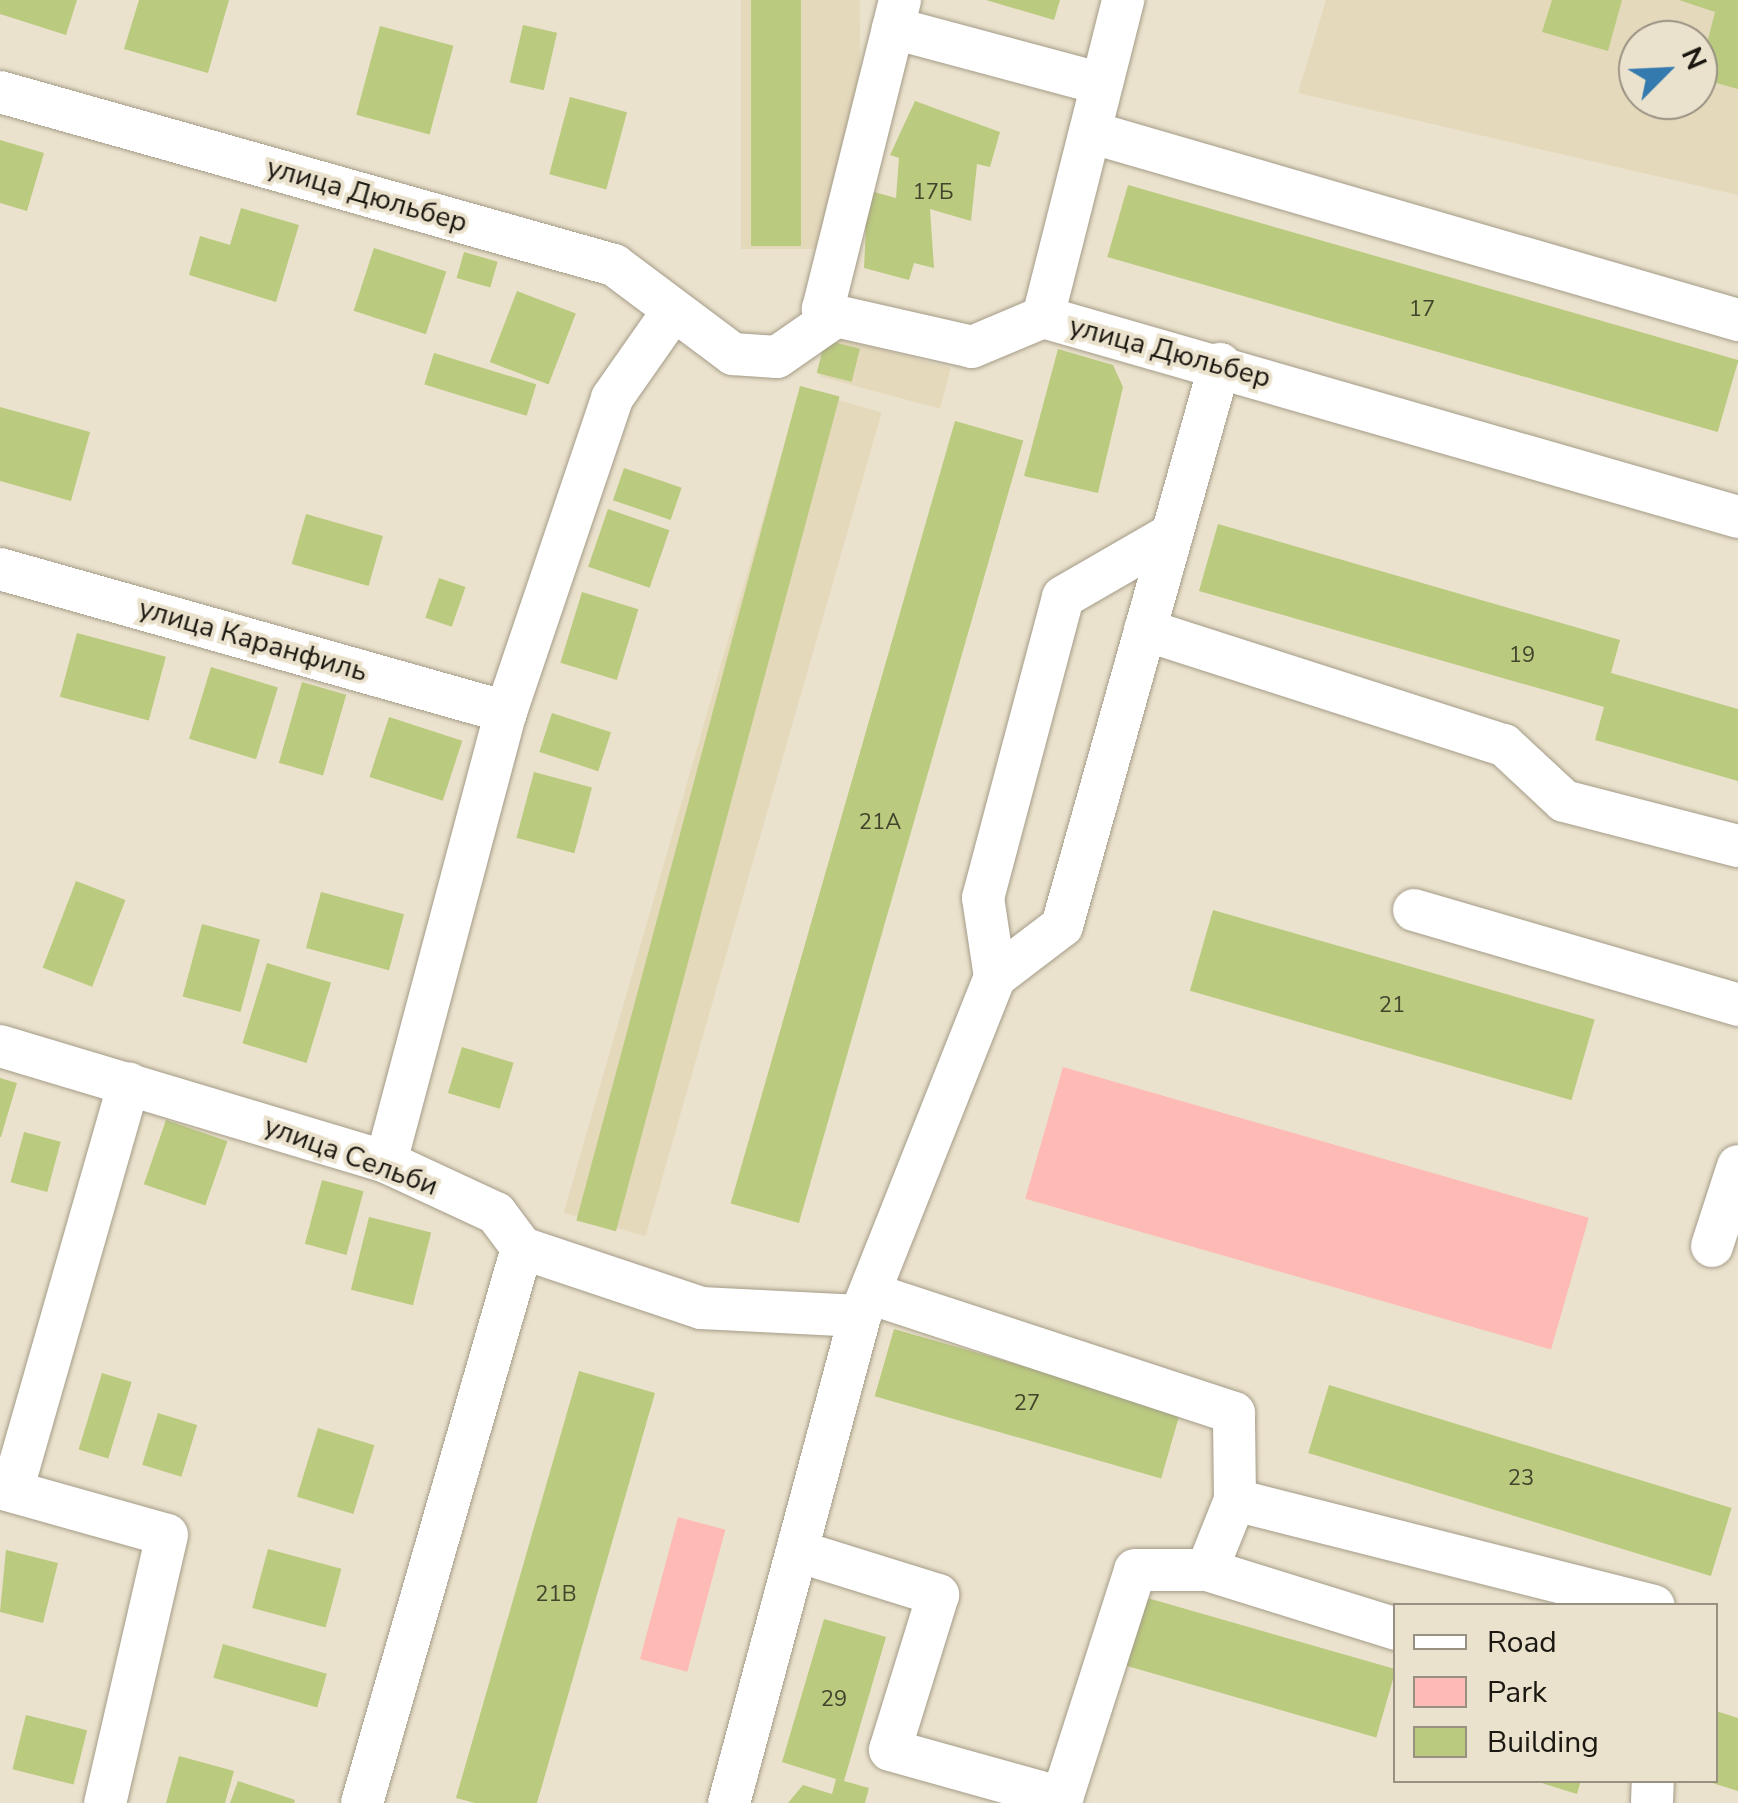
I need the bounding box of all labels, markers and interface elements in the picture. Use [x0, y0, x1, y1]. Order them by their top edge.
north arrow [1618, 20, 1718, 120]
text: N [1672, 41, 1715, 76]
street label: улица Дюльбер [263, 150, 471, 240]
house number: 17Б [913, 180, 953, 206]
house number: 17 [1409, 297, 1435, 323]
street label: улица Дюльбер [1066, 309, 1274, 395]
street label: улица Каранфиль [135, 591, 371, 689]
house number: 19 [1509, 643, 1535, 669]
house number: 21А [859, 810, 901, 836]
house number: 21 [1379, 993, 1405, 1019]
street label: улица Сельби [260, 1109, 442, 1203]
house number: 27 [1014, 1391, 1040, 1417]
house number: 23 [1508, 1466, 1534, 1492]
house number: 21В [535, 1582, 577, 1608]
legend [1393, 1603, 1718, 1783]
text: Road [1487, 1622, 1557, 1663]
text: Park [1487, 1672, 1547, 1713]
house number: 29 [821, 1687, 847, 1713]
text: Building [1487, 1722, 1599, 1763]

